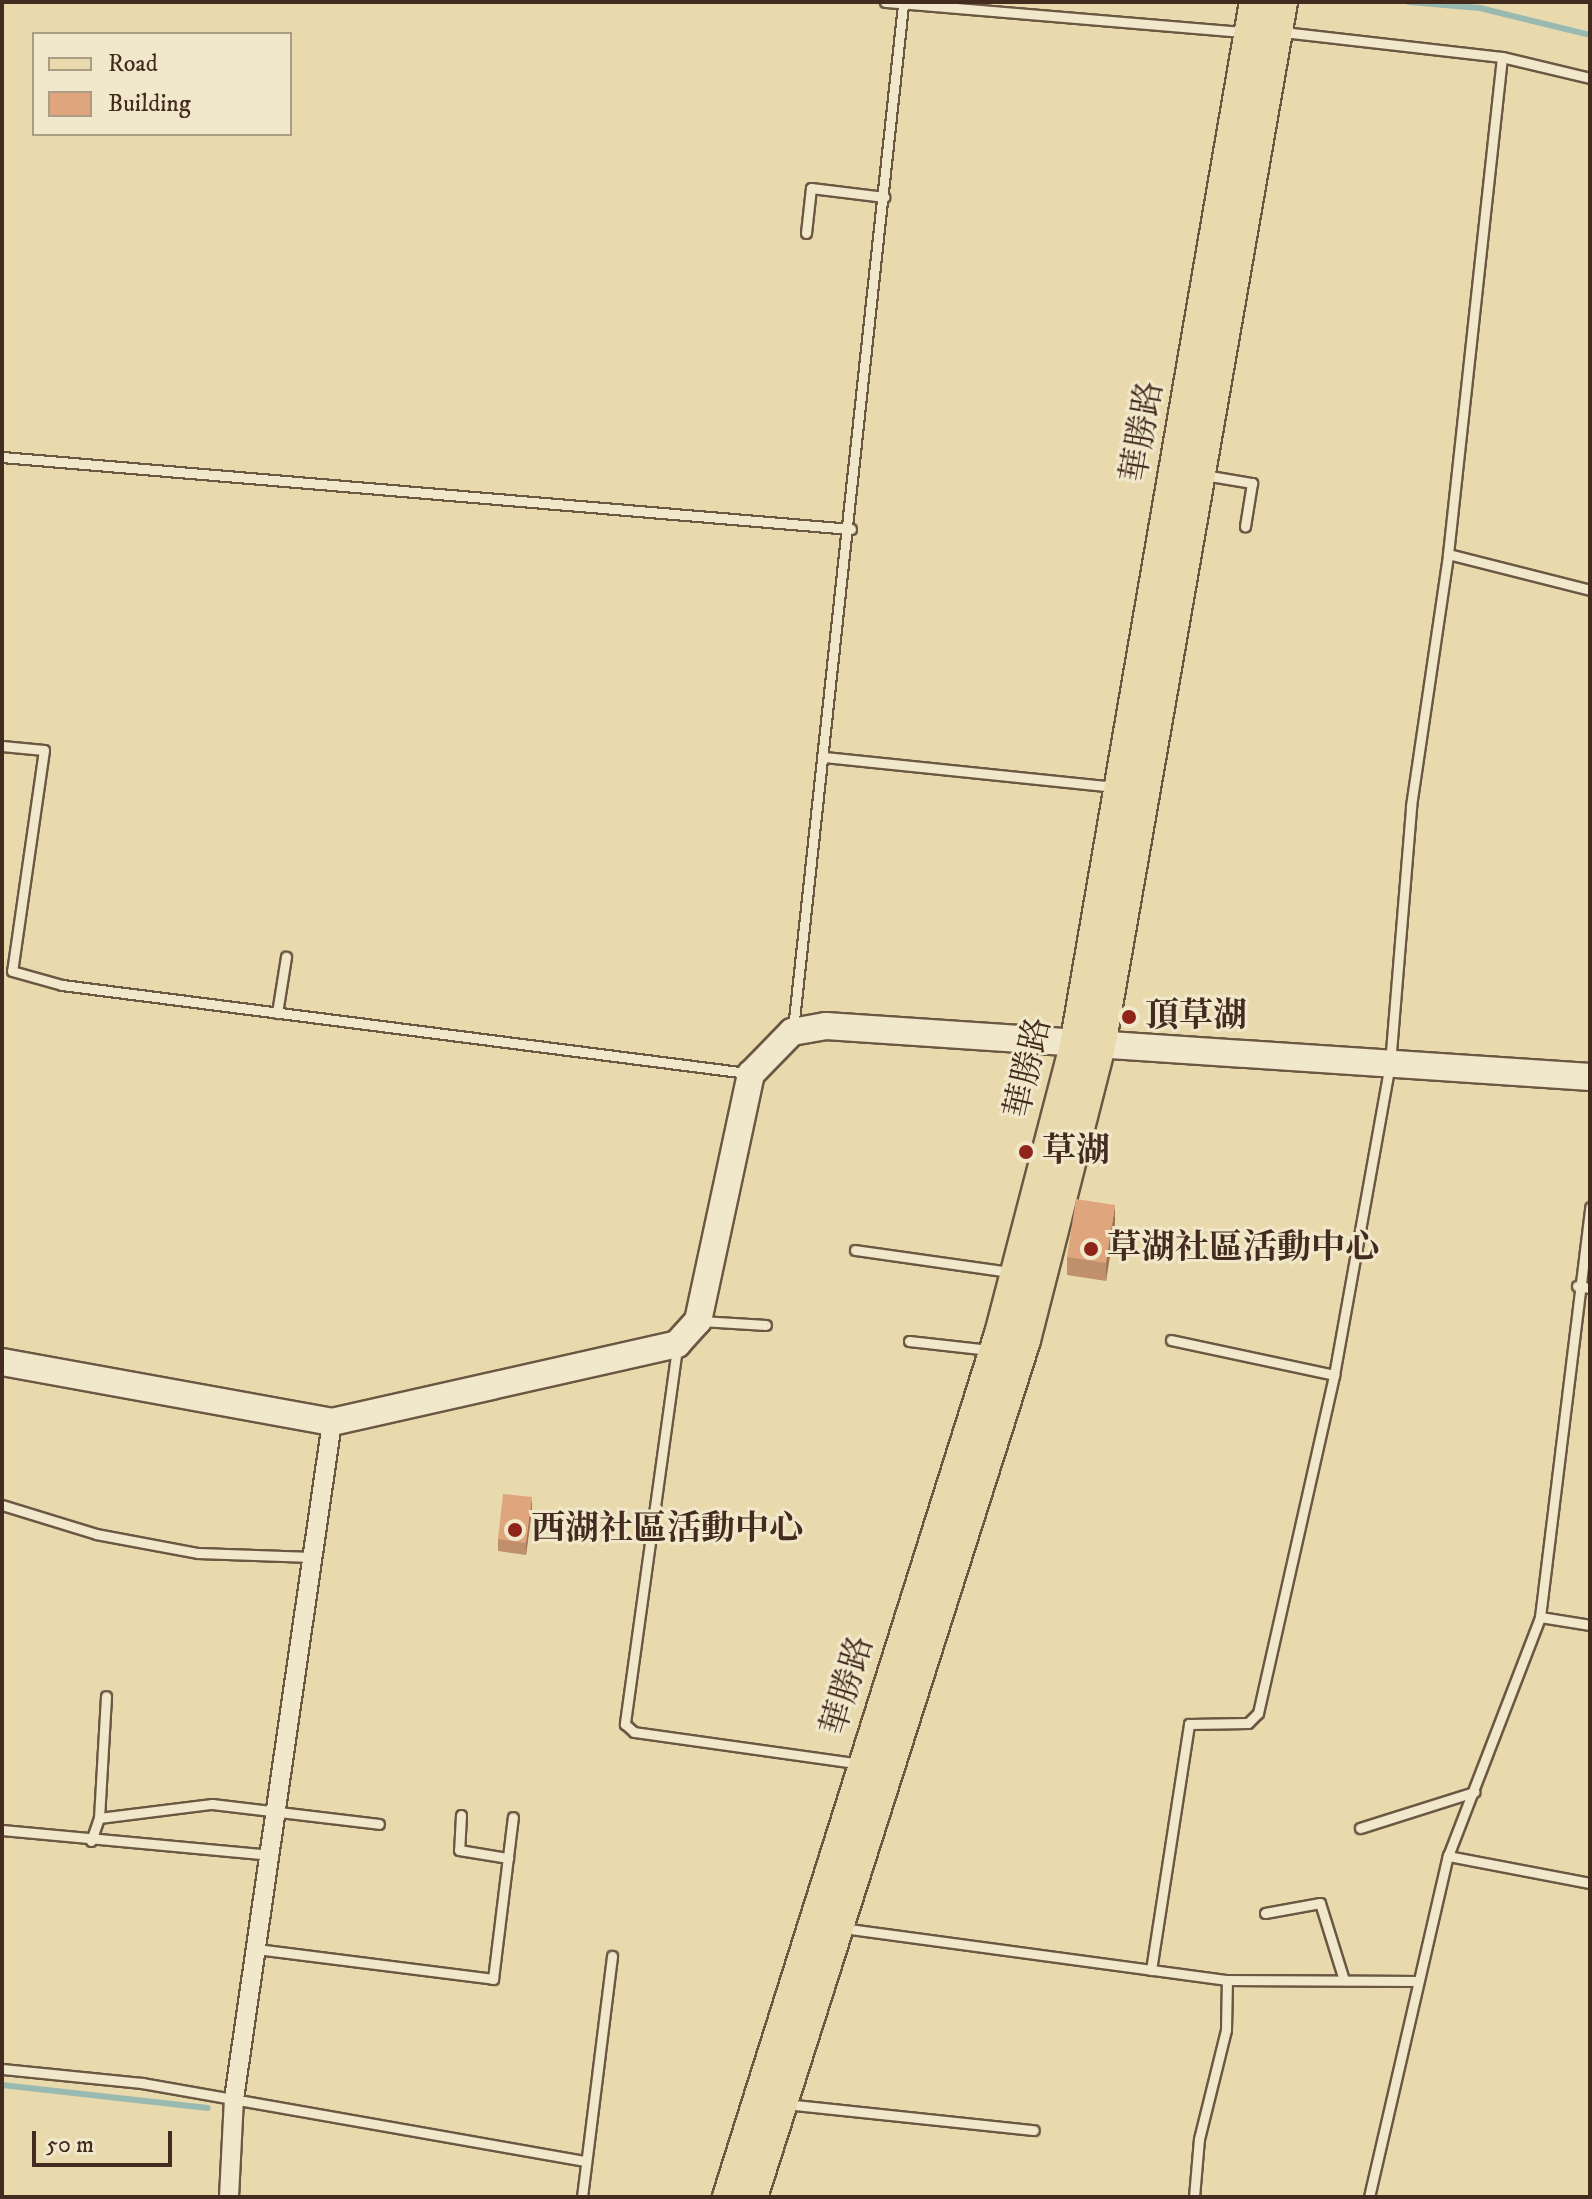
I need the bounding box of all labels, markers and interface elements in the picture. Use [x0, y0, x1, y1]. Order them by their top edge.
legend [32, 32, 292, 136]
text: Road [108, 49, 158, 79]
text: Building [108, 89, 191, 119]
street label: 華勝路 [1114, 378, 1172, 486]
place label: 頂草湖 [1145, 997, 1247, 1037]
marker: 頂草湖 [1120, 1008, 1138, 1026]
street label: 華勝路 [998, 1014, 1060, 1122]
place label: 草湖 [1042, 1132, 1110, 1172]
marker: 草湖 [1017, 1143, 1035, 1161]
place label: 草湖社區活動中心 [1107, 1229, 1379, 1269]
marker: 草湖社區活動中心 [1082, 1240, 1100, 1258]
place label: 西湖社區活動中心 [531, 1510, 803, 1550]
marker: 西湖社區活動中心 [506, 1521, 524, 1539]
street label: 華勝路 [814, 1631, 882, 1741]
scale bar [36, 2115, 176, 2165]
text: 50 m [46, 2130, 94, 2160]

